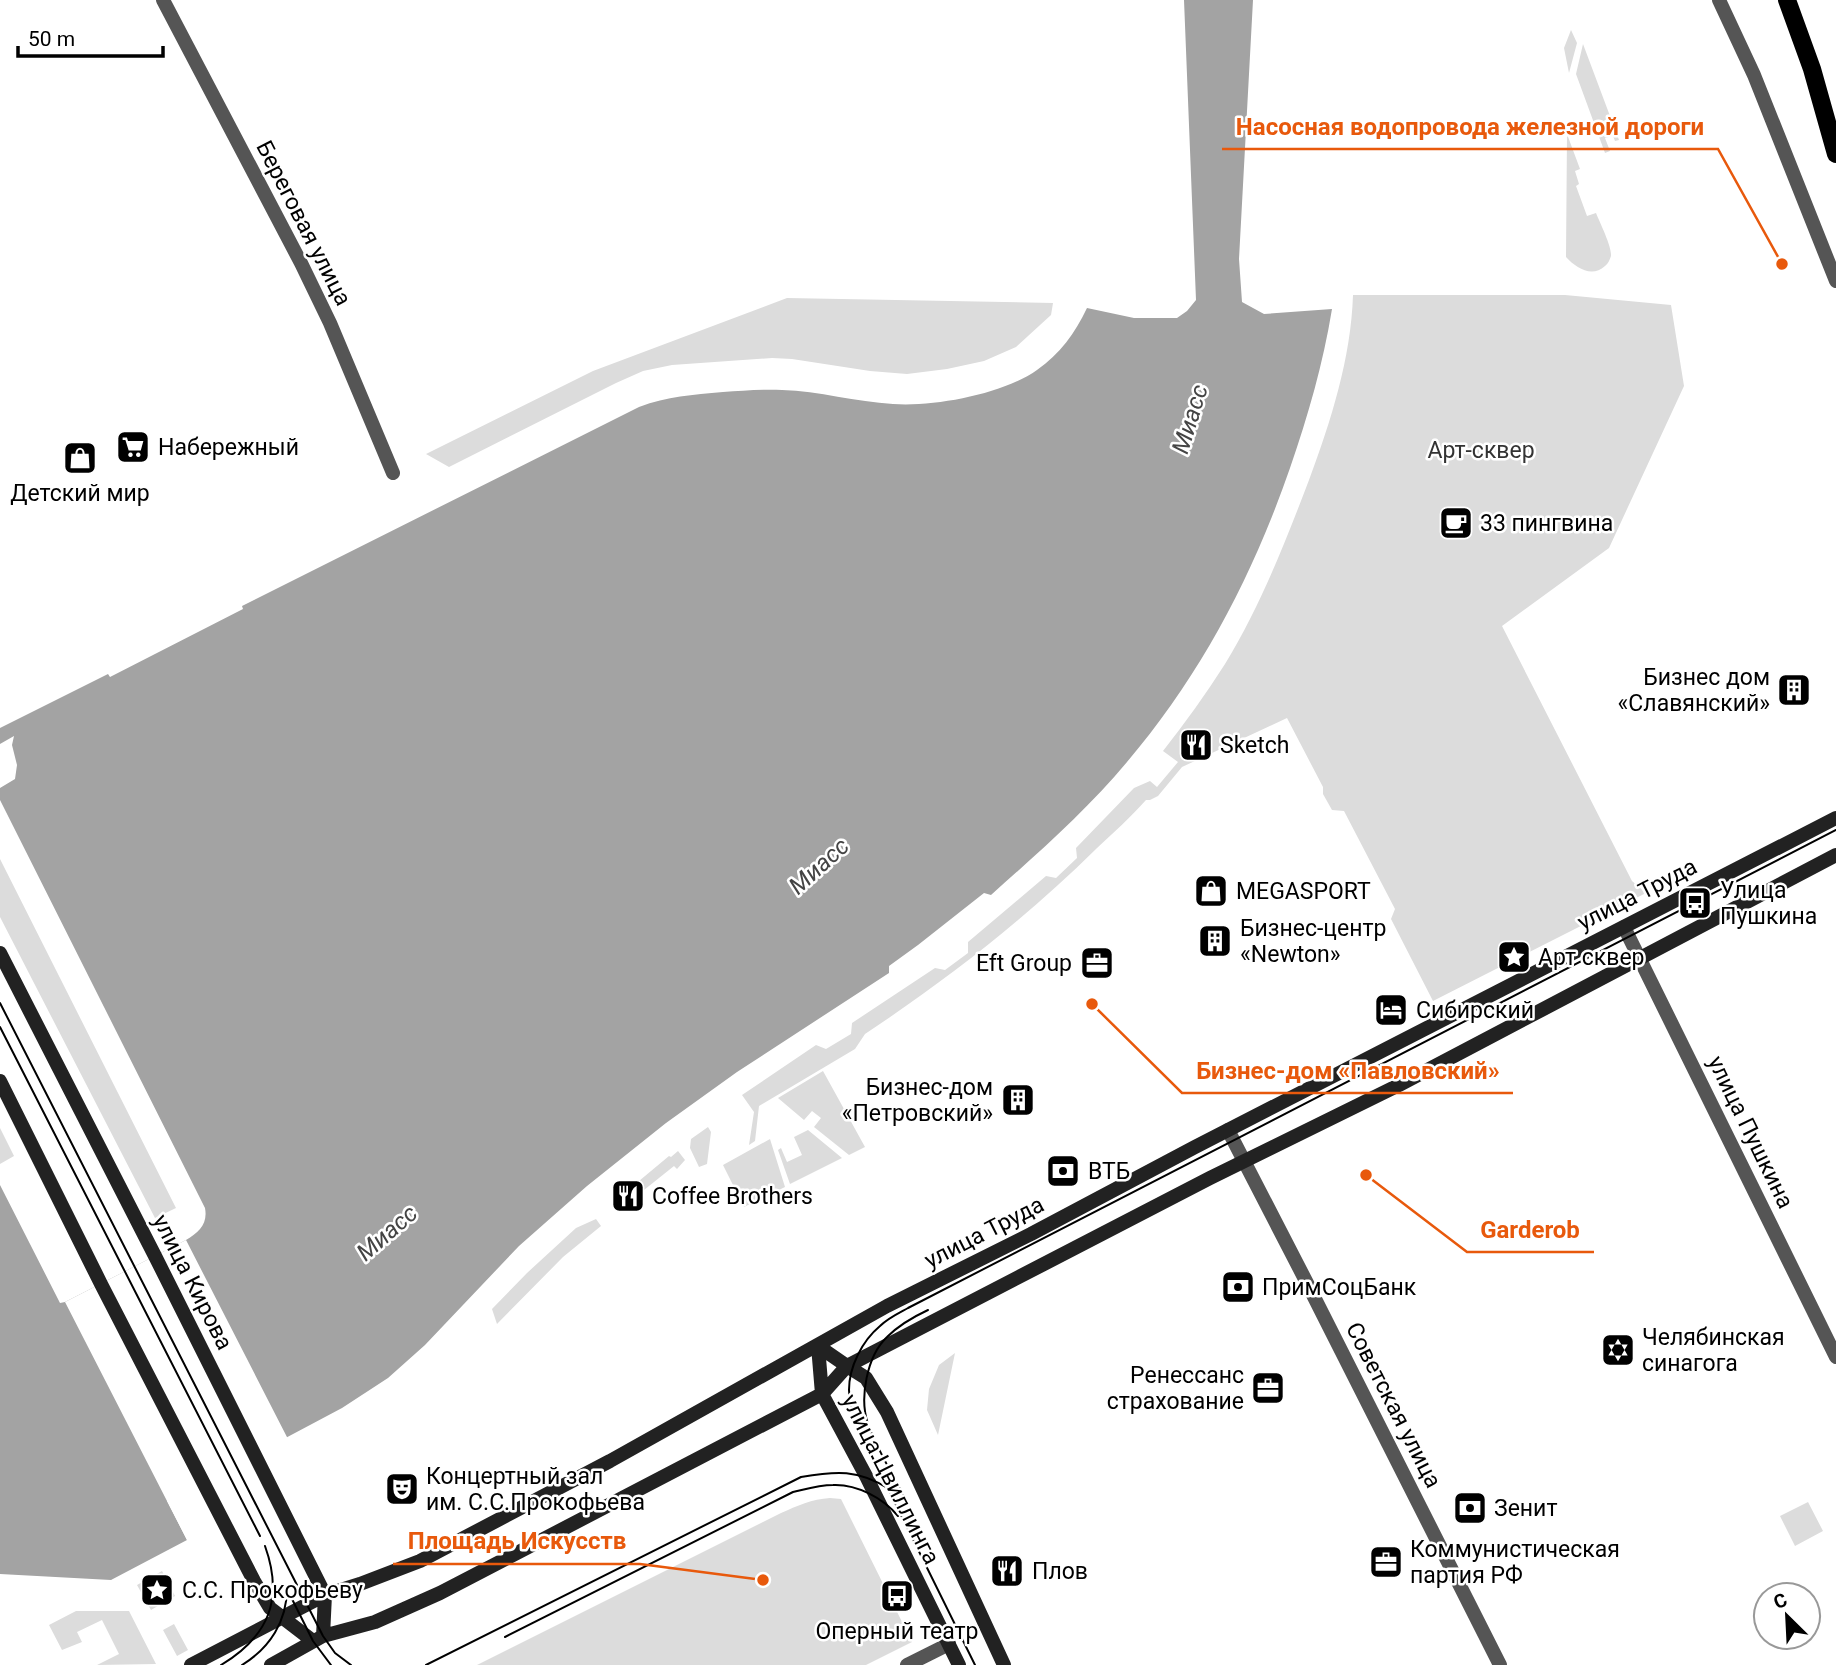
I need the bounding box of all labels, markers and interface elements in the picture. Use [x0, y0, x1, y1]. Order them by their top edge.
scale bar [18, 14, 163, 58]
text: 50 m [28, 27, 75, 51]
callout: Насосная водопровода железной дороги [1222, 104, 1718, 149]
text: Насосная водопровода железной дороги [1236, 113, 1704, 141]
street label: Береговая улица [250, 136, 357, 310]
water label: Миасс [1166, 381, 1214, 457]
supermarket icon: Набережный [114, 428, 152, 466]
place label: Набережный [158, 434, 299, 461]
park label: Арт-сквер [1427, 437, 1535, 464]
shop icon: Детский мир [61, 439, 99, 477]
place label: Детский мир [10, 480, 150, 507]
cafe icon: 33 пингвина [1437, 504, 1475, 542]
place label: 33 пингвина [1480, 510, 1613, 537]
place label: Бизнес дом «Славянский» [1618, 664, 1770, 717]
building icon: Бизнес дом «Славянский» [1775, 671, 1813, 709]
restaurant icon: Sketch [1177, 726, 1215, 764]
place label: Sketch [1220, 732, 1290, 759]
water label: Миасс [783, 832, 855, 900]
street label: улица Труда [1573, 853, 1701, 936]
shop icon: MEGASPORT [1192, 872, 1230, 910]
place label: Улица Пушкина [1720, 877, 1817, 930]
place label: MEGASPORT [1236, 878, 1371, 905]
bus stop icon: Улица Пушкина [1676, 884, 1714, 922]
place label: Бизнес-центр «Newton» [1240, 915, 1386, 968]
building icon: Бизнес-центр «Newton» [1196, 922, 1234, 960]
place icon: Арт сквер [1495, 938, 1533, 976]
office icon: Eft Group [1078, 944, 1116, 982]
place label: Арт сквер [1538, 944, 1645, 971]
place label: Eft Group [976, 950, 1072, 977]
hotel icon: Сибирский [1372, 991, 1410, 1029]
place label: Сибирский [1416, 997, 1534, 1024]
callout: Бизнес-дом «Павловский» [1182, 1048, 1513, 1093]
street label: улица Пушкина [1702, 1052, 1799, 1213]
text: Бизнес-дом «Павловский» [1196, 1057, 1500, 1085]
place label: Бизнес-дом «Петровский» [842, 1074, 993, 1127]
building icon: Бизнес-дом «Петровский» [999, 1081, 1037, 1119]
bank icon: ВТБ [1044, 1152, 1082, 1190]
place label: ВТБ [1088, 1158, 1130, 1185]
restaurant icon: Coffee Brothers [609, 1177, 647, 1215]
place label: Coffee Brothers [652, 1183, 813, 1210]
street label: улица Труда [920, 1191, 1048, 1274]
water label: Миасс [351, 1199, 423, 1267]
callout: Garderob [1467, 1207, 1594, 1252]
street label: улица Кирова [147, 1210, 238, 1354]
text: Garderob [1480, 1216, 1580, 1244]
bank icon: ПримСоцБанк [1219, 1268, 1257, 1306]
place label: ПримСоцБанк [1262, 1274, 1417, 1301]
street label: Советская улица [1340, 1318, 1447, 1492]
place label: Челябинская синагога [1642, 1324, 1785, 1377]
synagogue icon: Челябинская синагога [1599, 1331, 1637, 1369]
place label: Ренессанс страхование [1107, 1362, 1244, 1415]
office icon: Ренессанс страхование [1249, 1369, 1287, 1407]
street label: улица Цвиллинга [836, 1390, 945, 1569]
place label: Концертный зал им. С.С.Прокофьева [426, 1463, 645, 1516]
theatre icon: Концертный зал им. С.С.Прокофьева [383, 1470, 421, 1508]
bank icon: Зенит [1451, 1489, 1489, 1527]
place label: Зенит [1494, 1495, 1557, 1522]
callout: Площадь Искусств [393, 1519, 640, 1564]
text: Площадь Искусств [408, 1527, 626, 1555]
place label: Коммунистическая партия РФ [1410, 1536, 1620, 1589]
office icon: Коммунистическая партия РФ [1367, 1543, 1405, 1581]
restaurant icon: Плов [988, 1552, 1026, 1590]
place label: Плов [1032, 1558, 1088, 1585]
place icon: С.С. Прокофьеву [138, 1571, 176, 1609]
place label: С.С. Прокофьеву [182, 1577, 363, 1604]
bus stop icon: Оперный театр [878, 1577, 916, 1615]
north arrow [1752, 1581, 1822, 1651]
text: С [1770, 1588, 1791, 1614]
place label: Оперный театр [816, 1618, 978, 1645]

